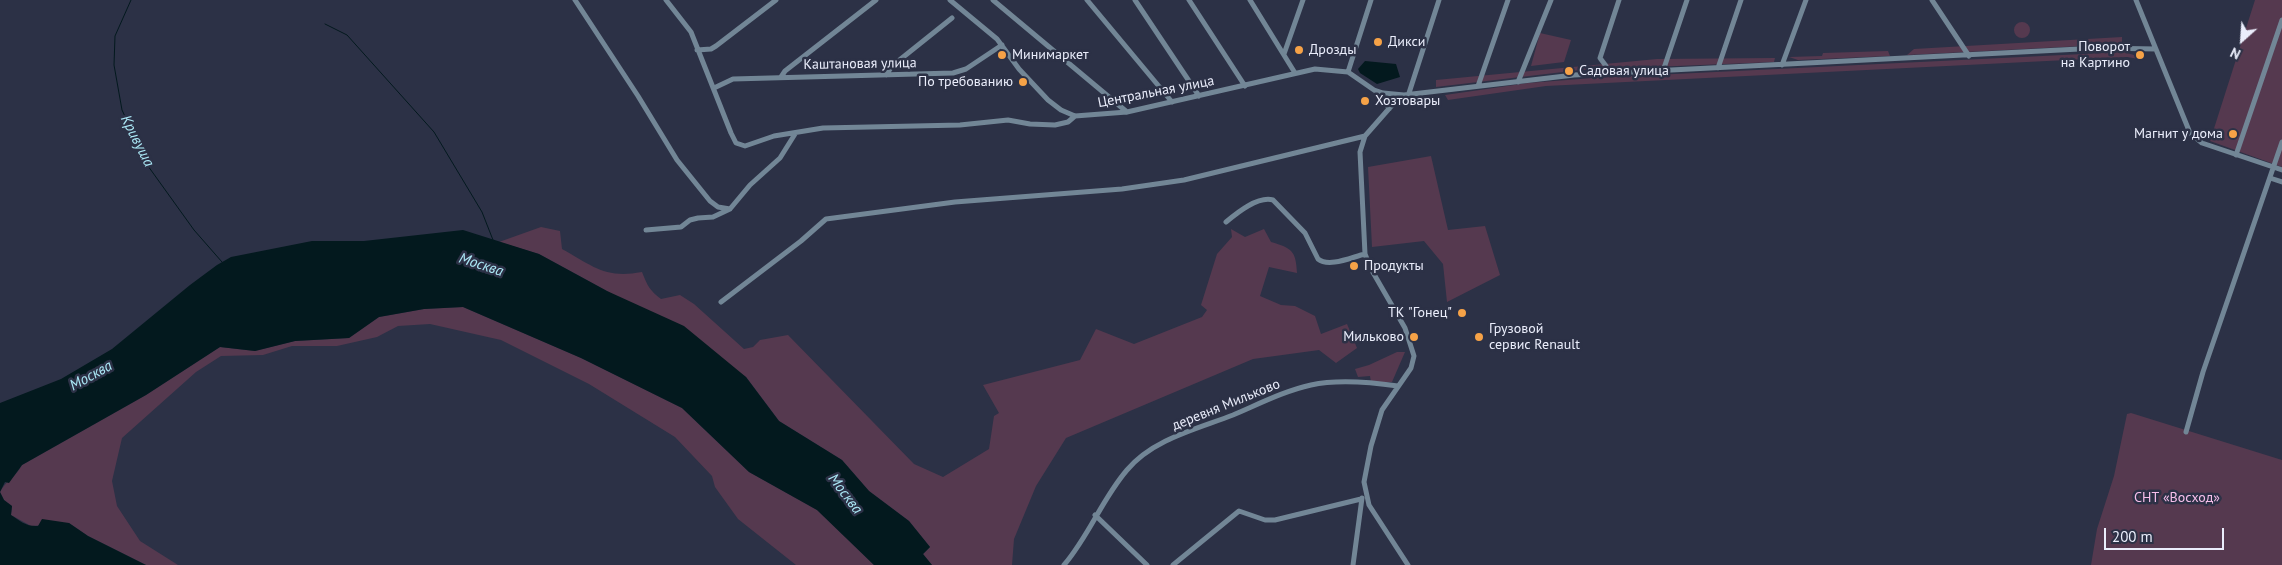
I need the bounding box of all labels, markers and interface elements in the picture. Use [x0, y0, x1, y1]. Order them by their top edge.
north arrow [2217, 15, 2267, 65]
place label: Дикси [1388, 34, 1426, 50]
marker: Дикси [1372, 36, 1384, 48]
place label: Поворот на Картино [2061, 39, 2130, 72]
place label: Дрозды [1309, 42, 1356, 58]
text: N [2227, 43, 2244, 64]
marker: Дрозды [1293, 44, 1305, 56]
place label: Минимаркет [1012, 47, 1089, 63]
marker: Минимаркет [996, 49, 1008, 61]
marker: Поворот на Картино [2134, 49, 2146, 61]
street label: Каштановая улица [803, 55, 917, 73]
place label: Садовая улица [1579, 63, 1669, 79]
marker: Садовая улица [1563, 65, 1575, 77]
street label: Центральная улица [1096, 72, 1216, 112]
place label: По требованию [918, 74, 1013, 90]
marker: По требованию [1017, 76, 1029, 88]
place label: Хозтовары [1375, 93, 1440, 109]
marker: Хозтовары [1359, 95, 1371, 107]
water label: Кривуша [116, 112, 158, 170]
place label: Магнит у дома [2134, 126, 2223, 142]
marker: Магнит у дома [2227, 128, 2239, 140]
water label: Москва [456, 249, 506, 281]
place label: Продукты [1364, 258, 1424, 274]
marker: Продукты [1348, 260, 1360, 272]
place label: ТК "Гонец" [1388, 305, 1452, 321]
marker: ТК "Гонец" [1456, 307, 1468, 319]
place label: Грузовой сервис Renault [1489, 321, 1580, 354]
place label: Мильково [1343, 329, 1404, 345]
marker: Мильково [1408, 331, 1420, 343]
marker: Грузовой сервис Renault [1473, 331, 1485, 343]
water label: Москва [67, 357, 115, 395]
street label: деревня Мильково [1169, 376, 1283, 434]
water label: Москва [824, 470, 866, 518]
park label: СНТ «Восход» [2134, 490, 2220, 506]
scale bar [2107, 518, 2227, 550]
text: 200 m [2112, 527, 2153, 546]

